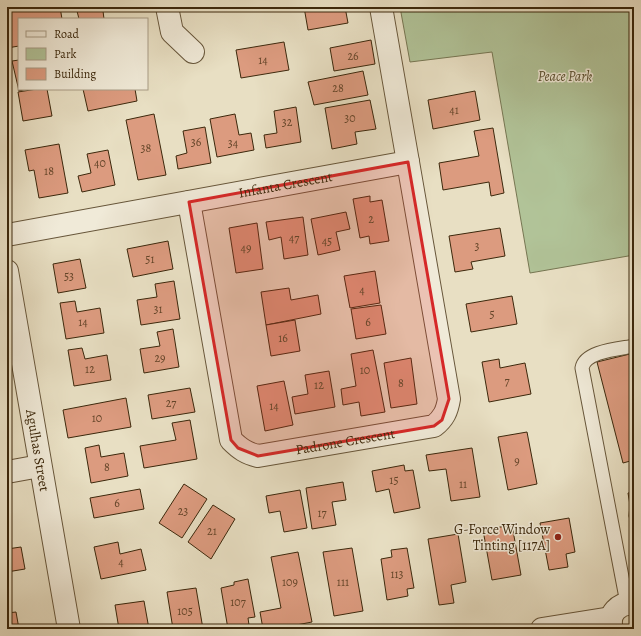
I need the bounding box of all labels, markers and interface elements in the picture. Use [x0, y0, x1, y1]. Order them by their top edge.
legend [18, 18, 148, 90]
text: Road [54, 26, 80, 42]
text: Park [54, 46, 77, 62]
house number: 26 [347, 48, 359, 64]
house number: 14 [258, 52, 268, 68]
text: Building [54, 66, 96, 82]
park label: Peace Park [538, 67, 592, 86]
house number: 28 [332, 80, 344, 96]
house number: 41 [449, 102, 459, 118]
house number: 30 [344, 110, 356, 126]
house number: 32 [282, 114, 293, 130]
house number: 36 [191, 134, 202, 150]
house number: 34 [228, 135, 239, 151]
house number: 38 [141, 140, 152, 156]
house number: 40 [94, 155, 106, 171]
house number: 18 [44, 163, 54, 179]
street label: Infanta Crescent [237, 167, 334, 203]
house number: 2 [368, 211, 374, 227]
house number: 47 [289, 230, 300, 246]
house number: 45 [322, 233, 332, 249]
house number: 3 [475, 238, 480, 254]
house number: 49 [241, 240, 251, 256]
house number: 51 [145, 251, 155, 267]
house number: 53 [64, 268, 74, 284]
house number: 4 [359, 282, 365, 298]
house number: 31 [153, 301, 163, 317]
house number: 5 [489, 306, 495, 322]
house number: 14 [78, 314, 88, 330]
house number: 6 [365, 314, 371, 330]
house number: 16 [278, 330, 288, 346]
house number: 29 [154, 350, 166, 366]
house number: 12 [85, 361, 95, 377]
house number: 10 [360, 362, 370, 378]
house number: 7 [504, 373, 510, 389]
house number: 8 [398, 375, 404, 391]
house number: 12 [314, 377, 324, 393]
house number: 27 [166, 395, 177, 411]
house number: 14 [269, 398, 279, 414]
street label: Agulhas Street [21, 407, 54, 493]
house number: 10 [92, 410, 102, 426]
street label: Padrone Crescent [294, 424, 397, 459]
house number: 9 [514, 453, 520, 469]
house number: 8 [104, 459, 110, 475]
house number: 15 [389, 472, 399, 488]
house number: 11 [459, 476, 467, 492]
house number: 6 [114, 495, 120, 511]
house number: 23 [178, 503, 188, 519]
house number: 17 [317, 505, 328, 521]
place label: G-Force Window Tinting [117A] [454, 520, 550, 555]
house number: 21 [207, 523, 217, 539]
marker: G-Force Window Tinting [117A] [553, 532, 563, 542]
house number: 4 [118, 554, 124, 570]
house number: 113 [390, 566, 404, 582]
house number: 109 [282, 574, 298, 590]
house number: 111 [337, 574, 349, 590]
house number: 107 [230, 594, 247, 610]
house number: 105 [177, 603, 193, 619]

